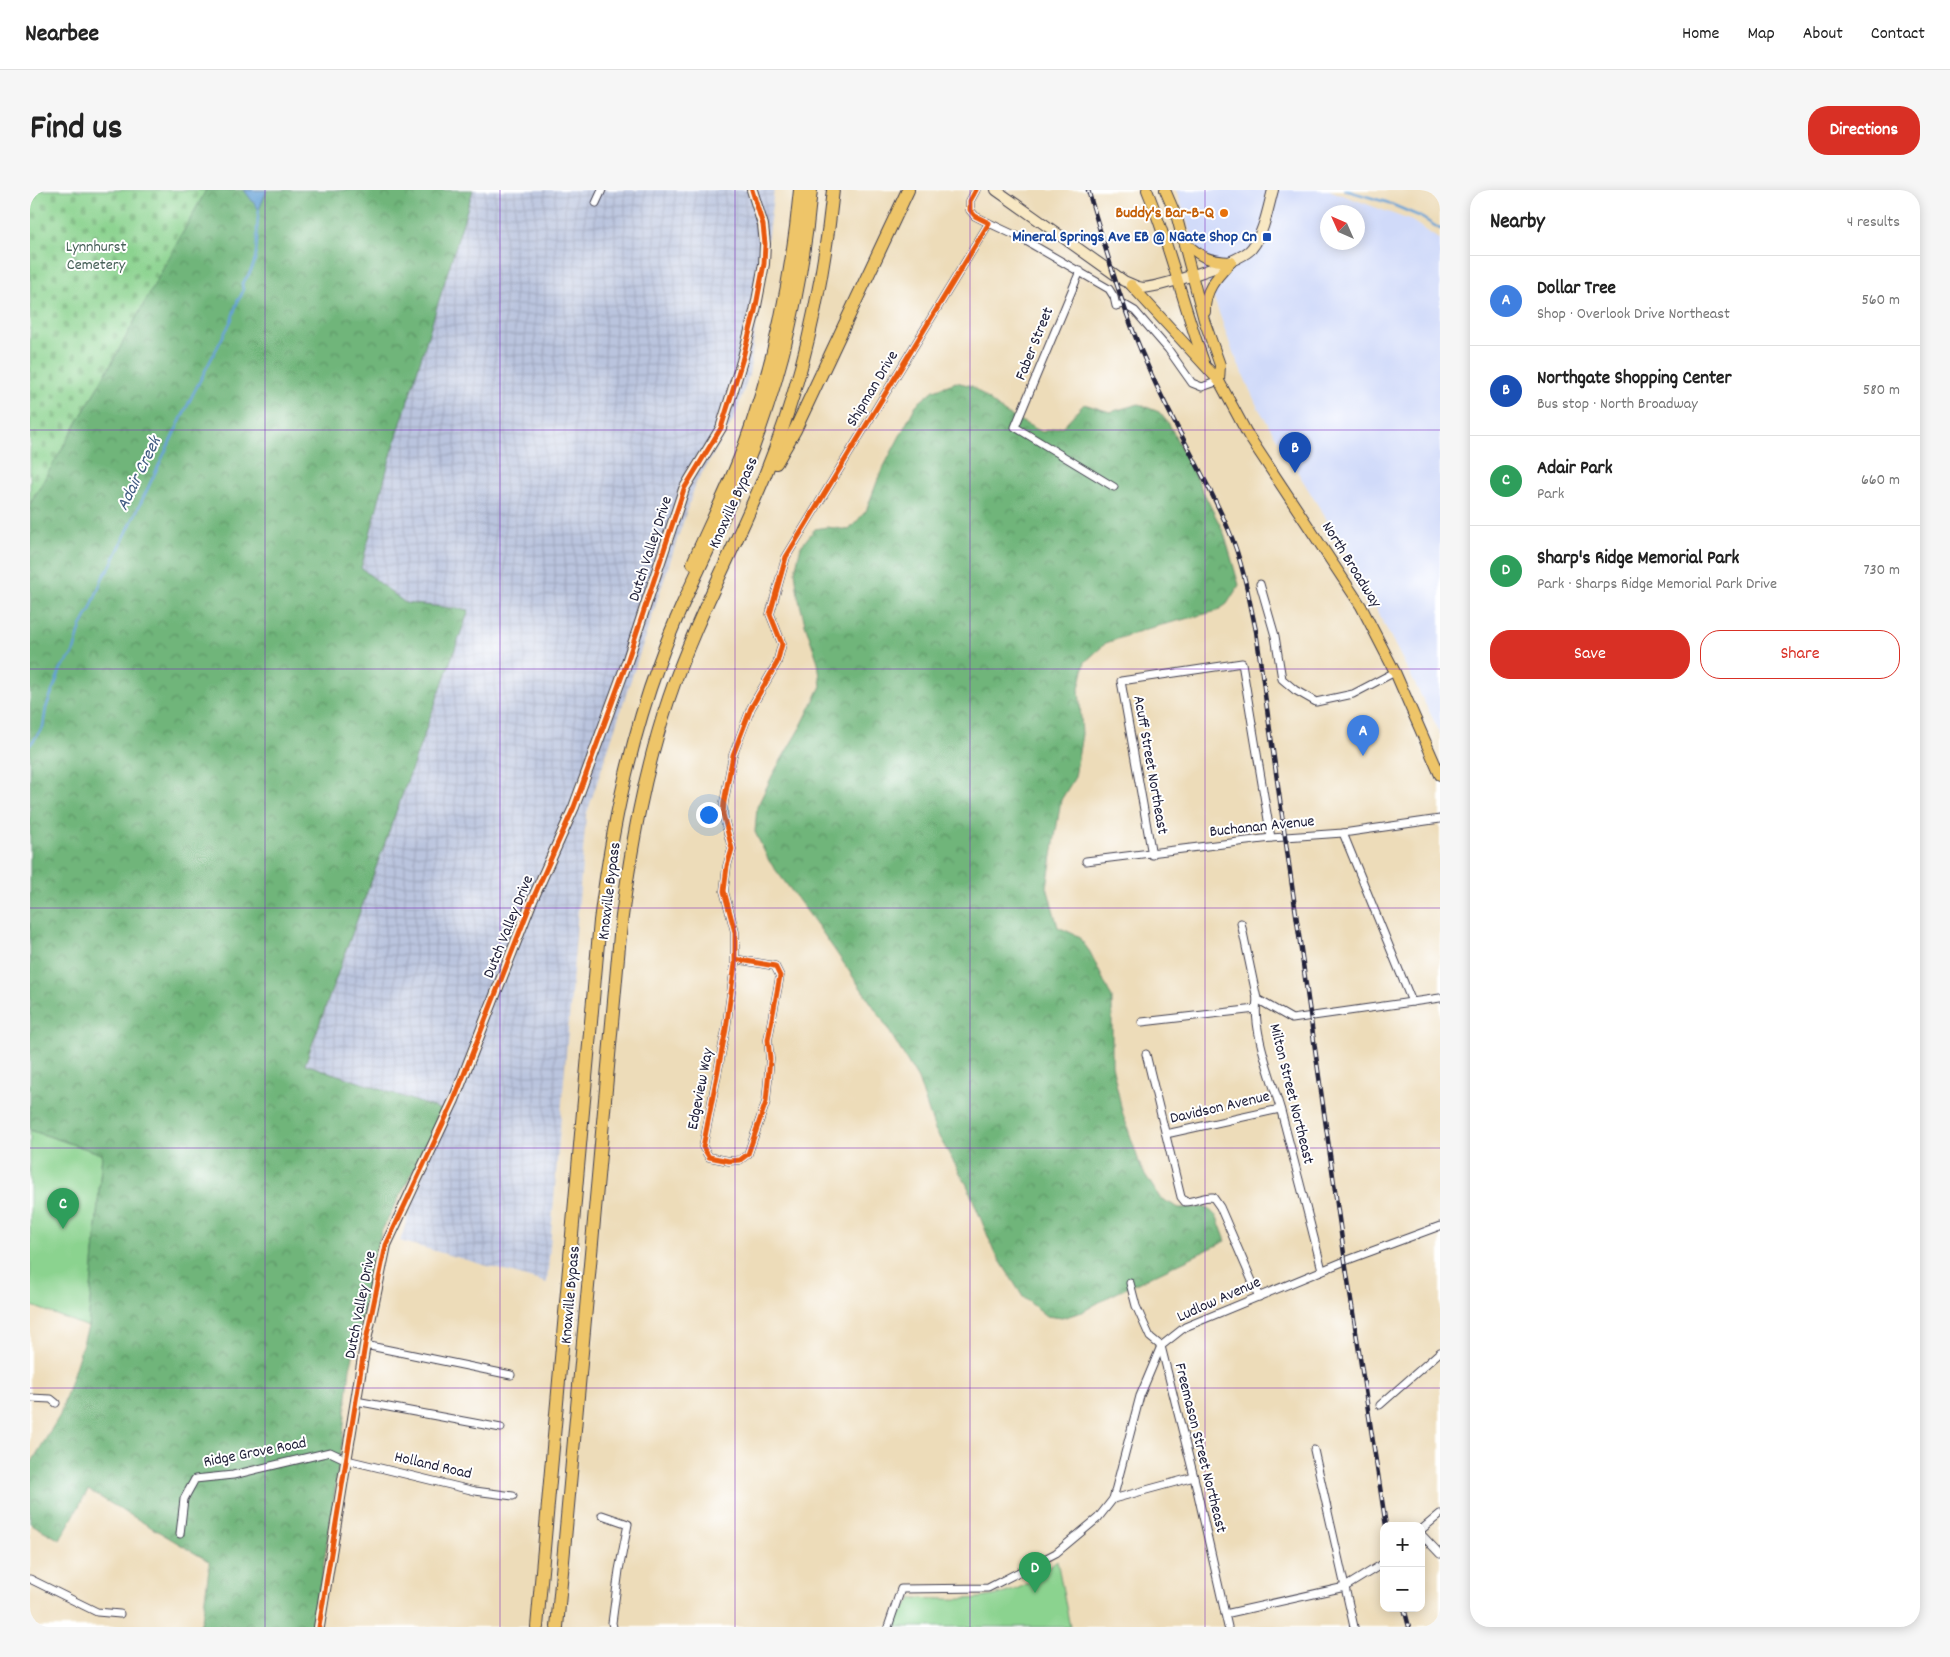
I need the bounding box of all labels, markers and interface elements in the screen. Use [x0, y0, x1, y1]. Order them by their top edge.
text: Nearbee [25, 18, 99, 52]
text: Home [1682, 22, 1719, 47]
text: Map [1747, 22, 1775, 47]
text: About [1803, 22, 1843, 47]
text: Contact [1871, 22, 1925, 47]
text: Find us [30, 105, 122, 155]
button: Directions [1808, 106, 1920, 155]
place label: Buddy's Bar-B-Q [1116, 202, 1215, 225]
north arrow [1320, 205, 1365, 250]
marker: Buddy's Bar-B-Q [1218, 207, 1230, 219]
text: Nearby [1490, 208, 1545, 238]
text: 4 results [1847, 211, 1900, 234]
place label: Mineral Springs Ave EB @ NGate Shop Cn [1012, 226, 1257, 249]
marker: Mineral Springs Ave EB @ NGate Shop Cn [1261, 231, 1273, 243]
park label: Lynnhurst Cemetery [66, 236, 126, 277]
text: Dollar Tree [1537, 276, 1616, 303]
text: A [1502, 289, 1510, 312]
text: 560 m [1861, 289, 1900, 312]
text: Shop · Overlook Drive Northeast [1537, 303, 1730, 326]
street label: Faber Street [1010, 304, 1060, 384]
street label: Shipman Drive [841, 347, 905, 431]
text: Northgate Shopping Center [1537, 366, 1732, 393]
text: B [1502, 379, 1510, 402]
text: 580 m [1863, 379, 1900, 402]
text: Bus stop · North Broadway [1537, 393, 1698, 416]
water label: Adair Creek [111, 431, 169, 515]
pin: B [1279, 432, 1311, 473]
street label: Knoxville Bypass [704, 453, 765, 553]
text: Adair Park [1537, 456, 1612, 483]
text: C [1502, 469, 1510, 492]
text: 660 m [1861, 469, 1900, 492]
text: Park [1537, 483, 1564, 506]
street label: Dutch Valley Drive [623, 493, 679, 605]
street label: North Broadway [1315, 517, 1387, 613]
text: Sharp's Ridge Memorial Park [1537, 546, 1739, 573]
text: D [1502, 559, 1510, 582]
text: 730 m [1863, 559, 1900, 582]
text: Park · Sharps Ridge Memorial Park Drive [1537, 573, 1777, 596]
button: Save [1490, 630, 1690, 679]
button: Share [1700, 630, 1900, 679]
street label: Acuff Street Northeast [1126, 694, 1174, 836]
pin: A [1347, 715, 1379, 756]
your location [696, 802, 722, 828]
street label: Buchanan Avenue [1208, 810, 1316, 844]
street label: Knoxville Bypass [593, 841, 627, 941]
street label: Dutch Valley Drive [478, 872, 540, 982]
street label: Milton Street Northeast [1262, 1021, 1320, 1167]
street label: Edgeview Way [682, 1046, 720, 1132]
street label: Davidson Avenue [1168, 1085, 1272, 1131]
pin: C [47, 1188, 79, 1229]
street label: Knoxville Bypass [555, 1245, 587, 1345]
street label: Dutch Valley Drive [339, 1249, 383, 1361]
street label: Ludlow Avenue [1173, 1271, 1265, 1329]
street label: Freemason Street Northeast [1168, 1361, 1232, 1536]
street label: Ridge Grove Road [202, 1432, 308, 1474]
street label: Holland Road [392, 1446, 474, 1486]
map controls [1380, 1522, 1425, 1612]
button: + [1380, 1522, 1425, 1567]
pin: D [1019, 1552, 1051, 1593]
button: − [1380, 1567, 1425, 1612]

